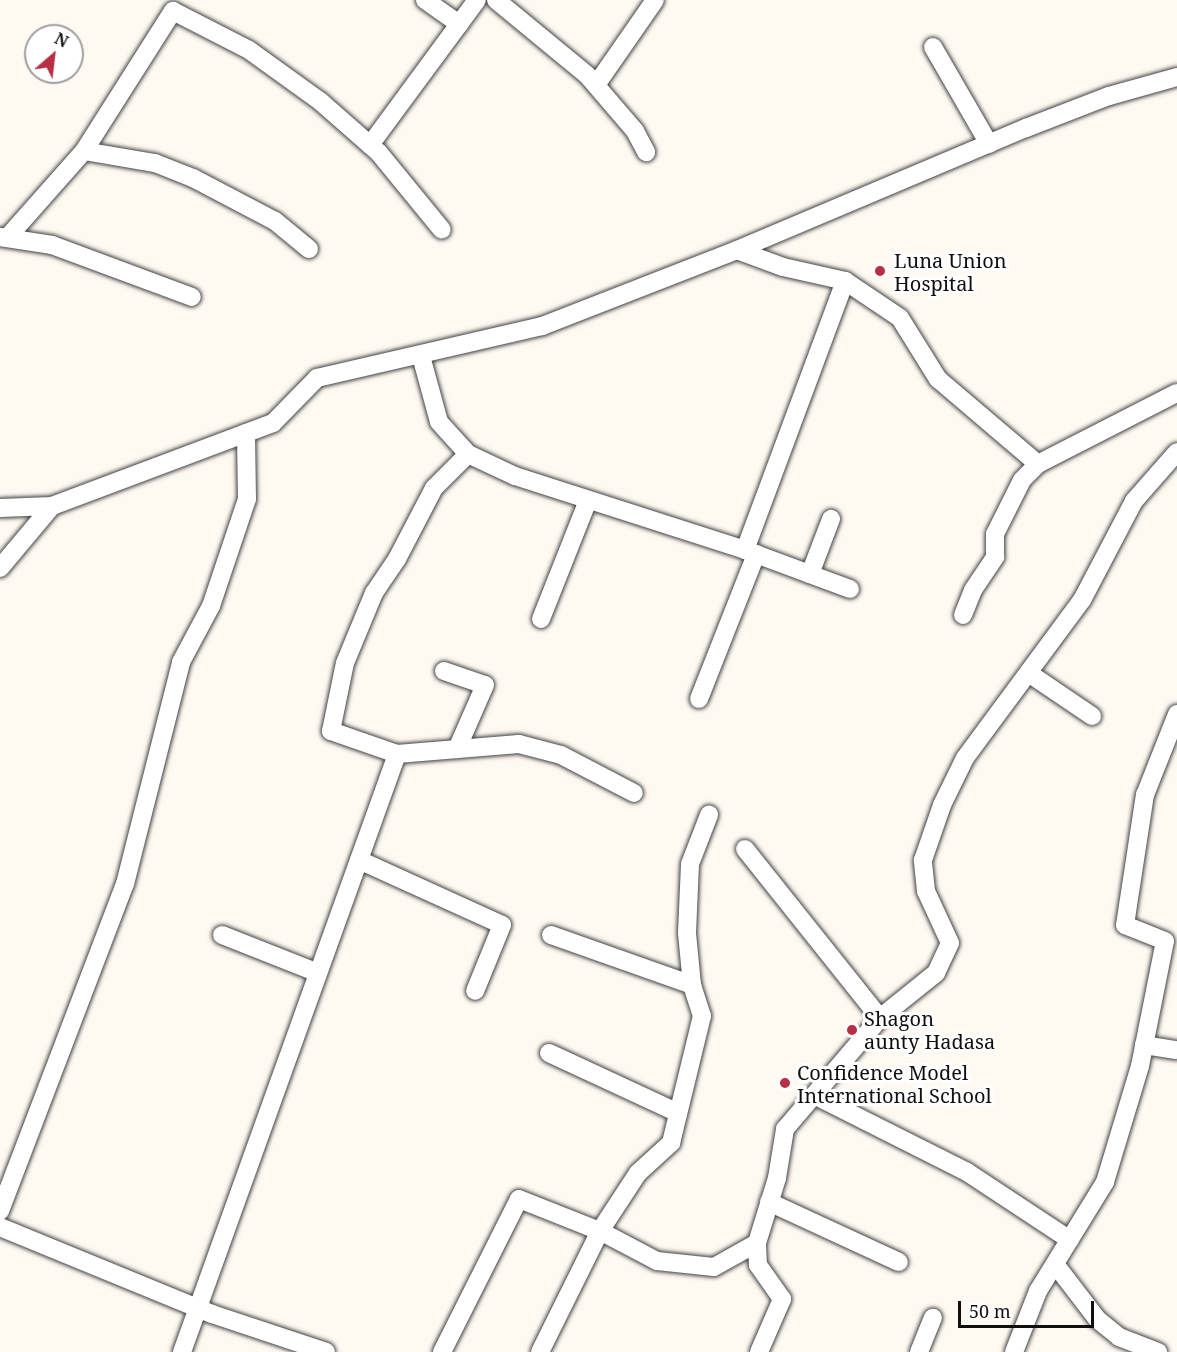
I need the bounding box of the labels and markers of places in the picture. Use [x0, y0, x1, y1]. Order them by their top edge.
place label: Luna Union Hospital [894, 248, 1007, 295]
marker: Luna Union Hospital [871, 262, 889, 280]
place label: Shagon aunty Hadasa [864, 1006, 995, 1053]
marker: Shagon aunty Hadasa [845, 1023, 859, 1037]
place label: Confidence Model International School [797, 1060, 992, 1107]
marker: Confidence Model International School [778, 1076, 792, 1090]

